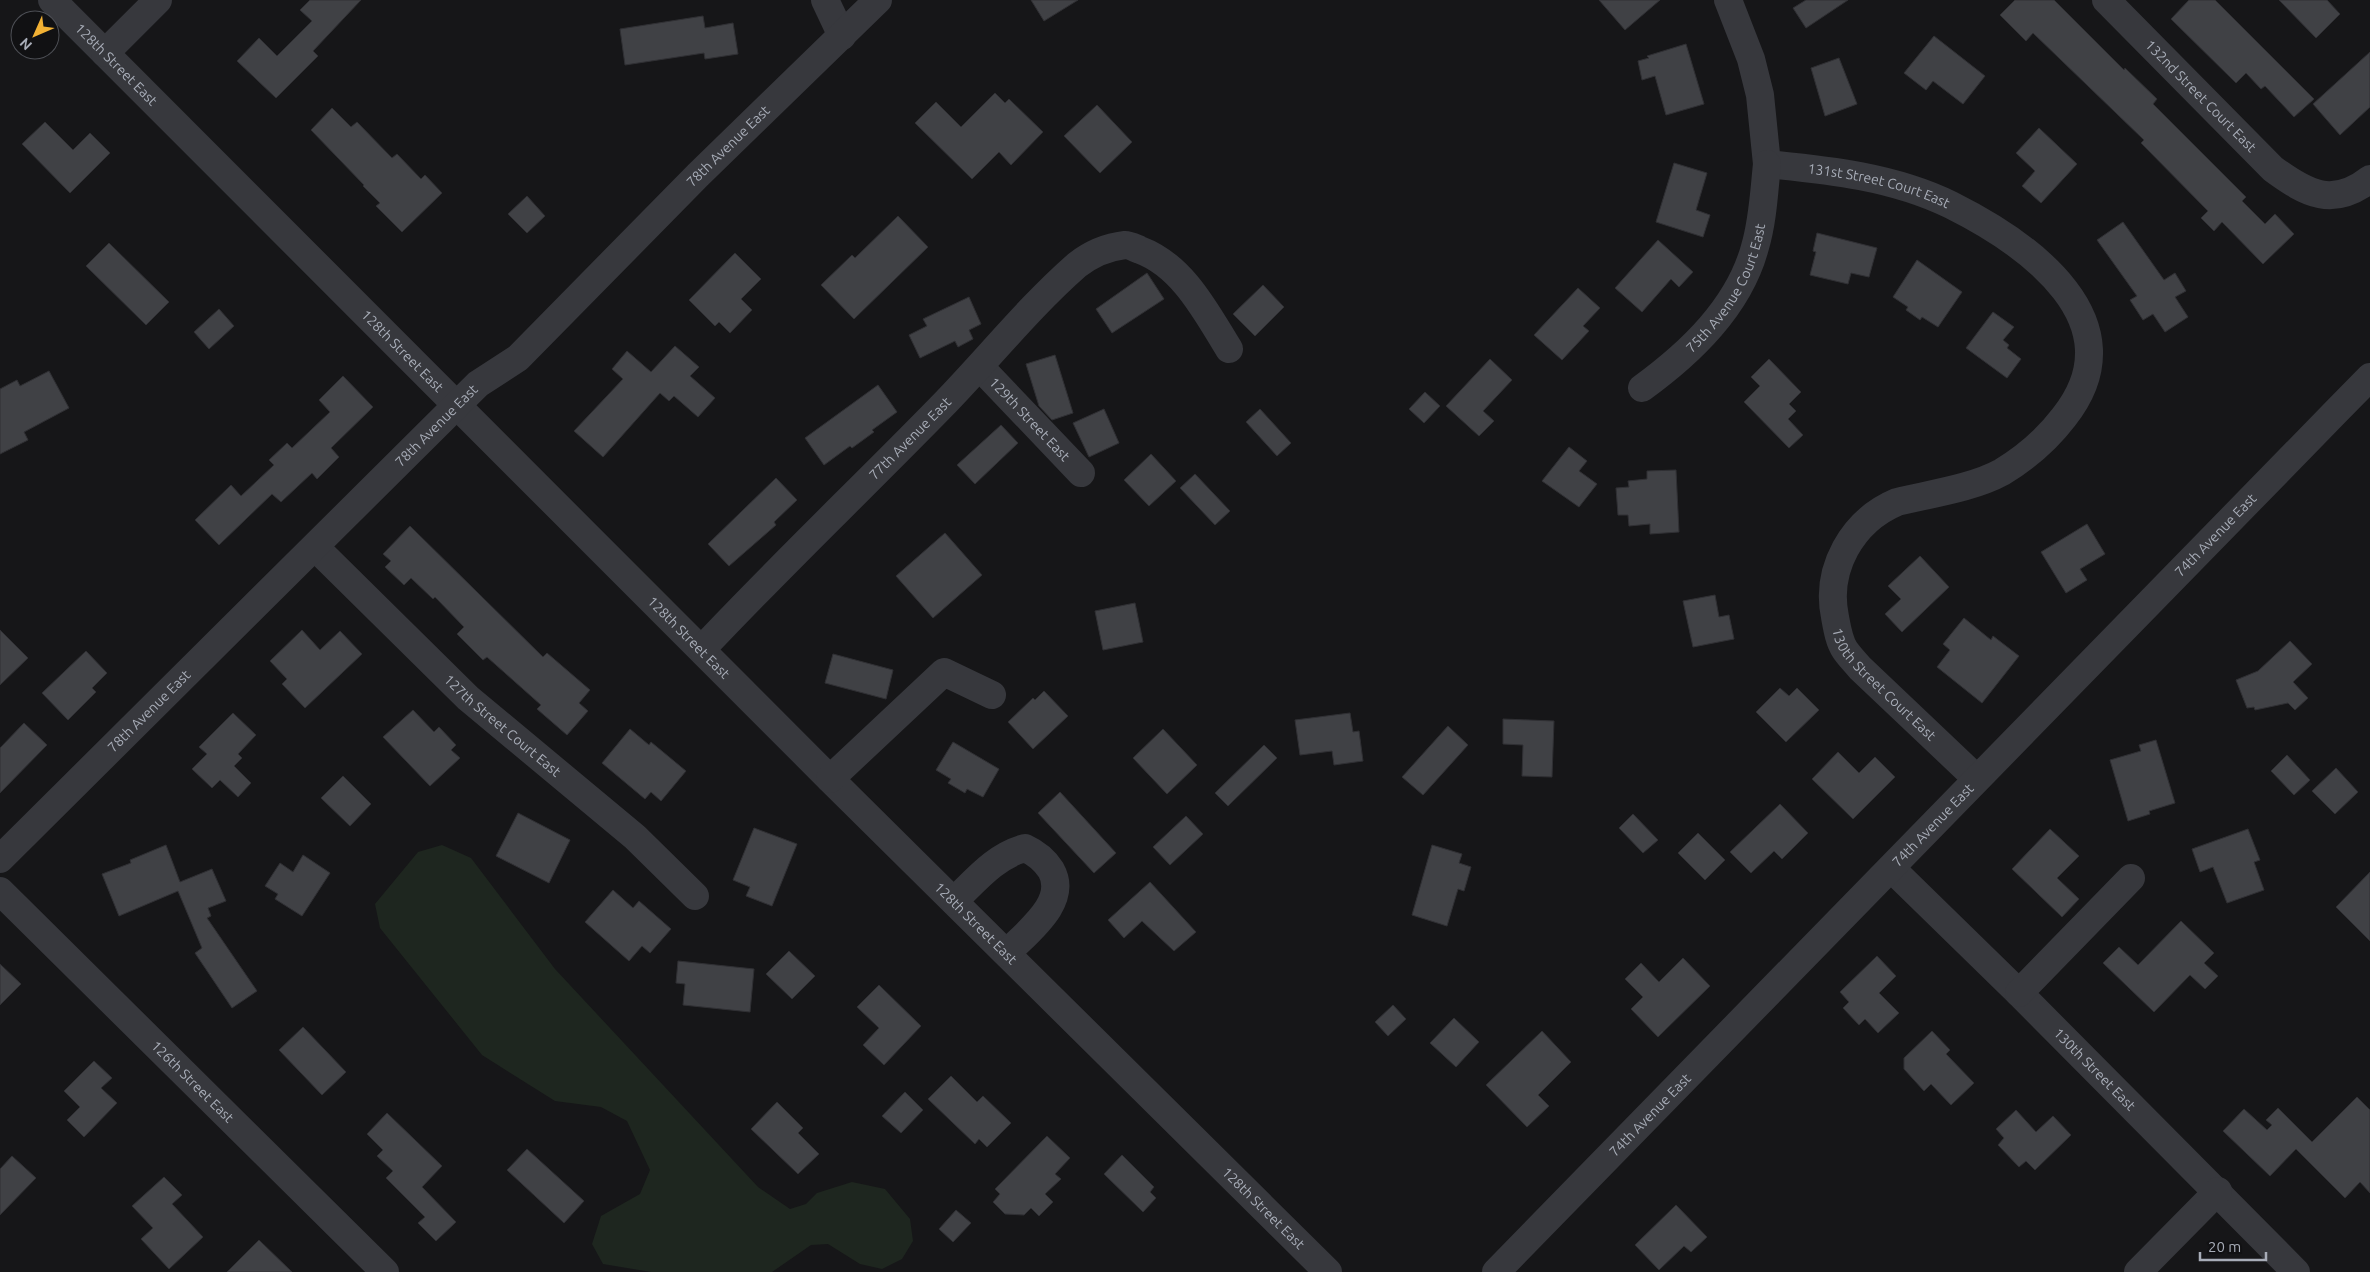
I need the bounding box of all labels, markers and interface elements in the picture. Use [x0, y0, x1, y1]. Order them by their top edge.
north arrow [10, 10, 60, 60]
street label: 128th Street East [72, 20, 161, 109]
text: N [16, 35, 35, 54]
street label: 132nd Street Court East [2142, 37, 2260, 156]
street label: 78th Avenue East [683, 102, 773, 190]
street label: 131st Street Court East [1807, 160, 1953, 211]
street label: 75th Avenue Court East [1683, 222, 1768, 356]
street label: 128th Street East [358, 307, 447, 396]
street label: 129th Street East [986, 374, 1074, 465]
street label: 78th Avenue East [392, 381, 481, 470]
street label: 77th Avenue East [866, 393, 955, 483]
street label: 74th Avenue East [2171, 490, 2260, 580]
street label: 128th Street East [644, 593, 733, 682]
street label: 130th Street Court East [1829, 626, 1940, 744]
street label: 78th Avenue East [104, 666, 194, 755]
street label: 127th Street Court East [441, 671, 564, 780]
street label: 74th Avenue East [1889, 780, 1977, 870]
street label: 128th Street East [931, 879, 1021, 968]
street label: 130th Street East [2051, 1025, 2139, 1114]
street label: 126th Street East [148, 1037, 237, 1126]
street label: 74th Avenue East [1606, 1070, 1694, 1160]
street label: 128th Street East [1219, 1164, 1308, 1253]
scale bar [2200, 1230, 2266, 1262]
text: 20 m [2208, 1238, 2241, 1255]

